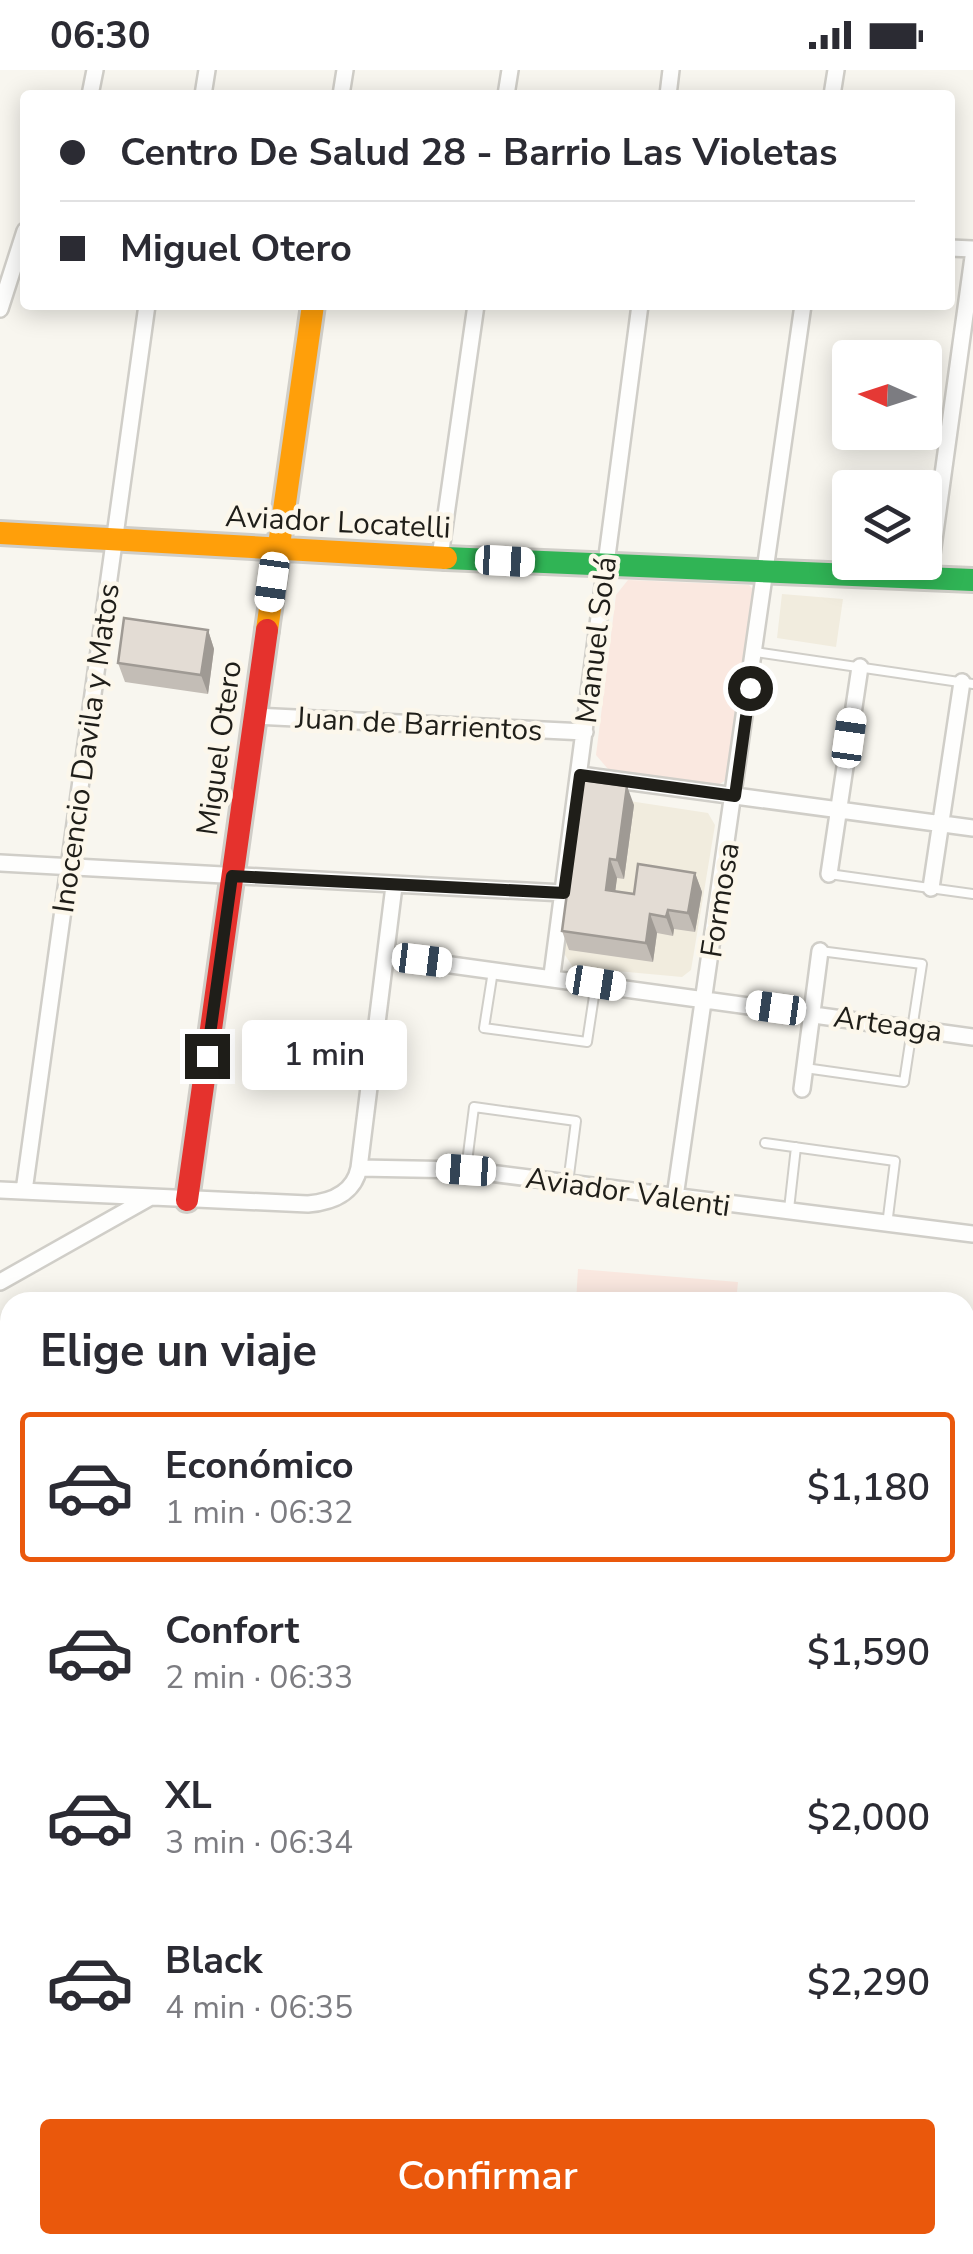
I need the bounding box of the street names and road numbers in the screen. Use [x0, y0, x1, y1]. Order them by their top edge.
street label: Aviador Locatelli [224, 496, 452, 549]
street label: Manuel Solá [566, 554, 627, 726]
street label: Inocencio Davila y Matos [43, 581, 130, 915]
street label: Miguel Otero [187, 658, 252, 838]
street label: Juan de Barrientos [293, 697, 544, 751]
street label: Formosa [691, 840, 750, 961]
street label: Arteaga [831, 997, 945, 1052]
street label: Aviador Valenti [523, 1158, 733, 1227]

